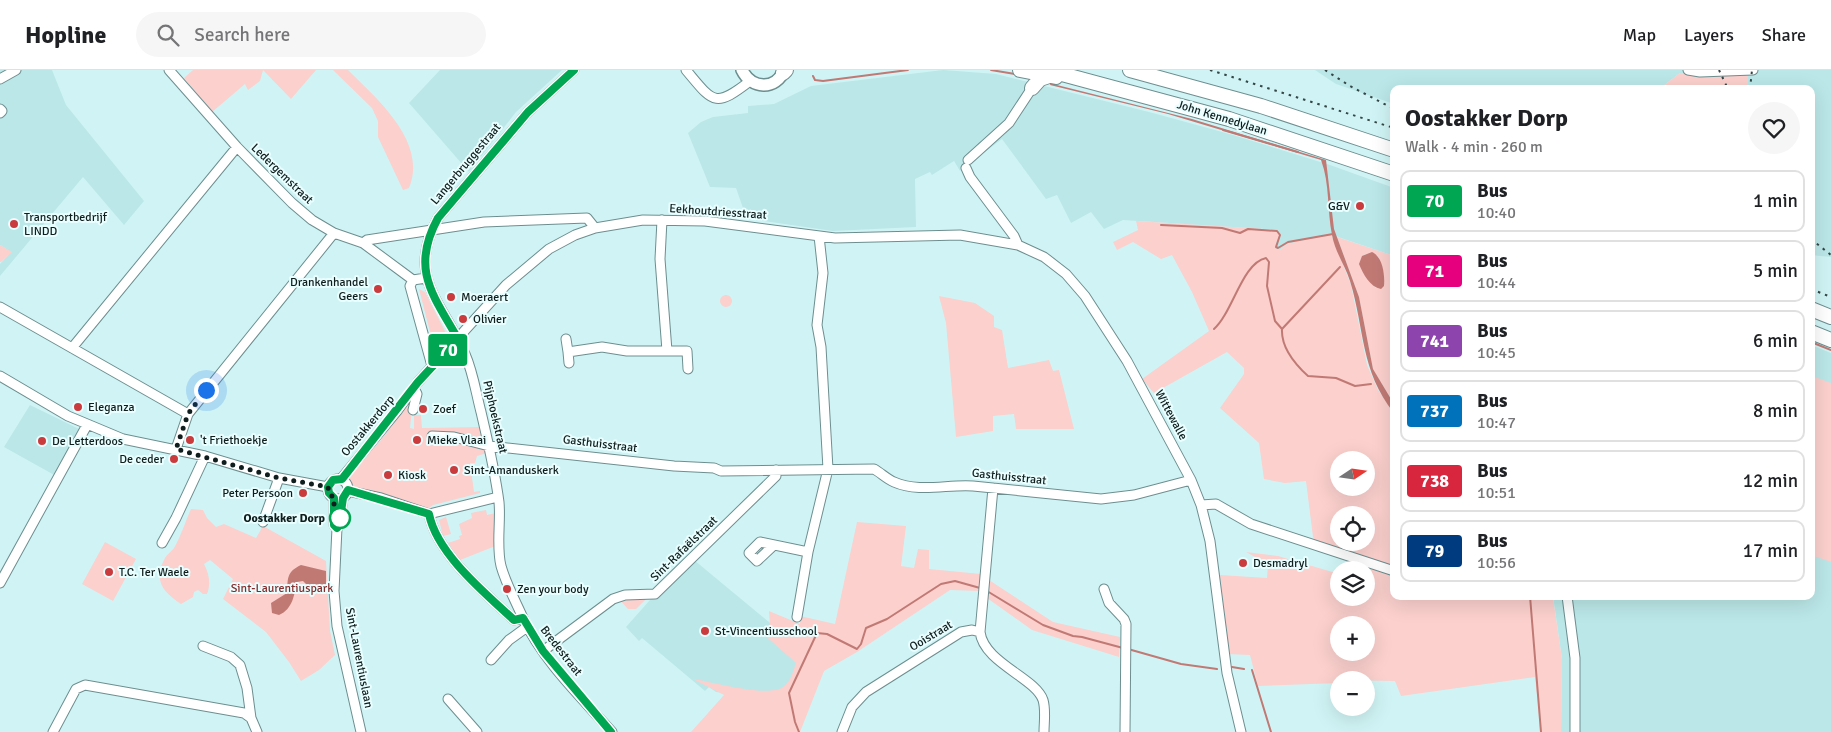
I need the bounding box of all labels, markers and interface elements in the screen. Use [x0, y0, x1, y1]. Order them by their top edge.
search box [136, 12, 486, 57]
text: Hopline [25, 20, 106, 50]
icon: search [154, 21, 182, 49]
text: Search here [194, 23, 290, 47]
text: Map [1623, 24, 1656, 46]
text: Layers [1684, 24, 1734, 46]
text: Share [1762, 24, 1806, 46]
street label: John Kennedylaan [1175, 97, 1269, 139]
button: heart [1748, 102, 1800, 154]
text: Oostakker Dorp [1405, 103, 1568, 133]
street label: Langerbruggestraat [428, 120, 504, 208]
text: Walk · 4 min · 260 m [1405, 137, 1543, 157]
street label: Ledergemstraat [248, 141, 316, 207]
text: Bus [1477, 179, 1508, 203]
text: 1 min [1753, 189, 1798, 213]
text: 70 [1425, 190, 1444, 212]
place label: G&V [1328, 199, 1350, 214]
marker: G&V [1354, 200, 1366, 212]
street label: Eekhoutdriesstraat [669, 201, 767, 223]
text: 10:40 [1477, 203, 1516, 223]
place label: Transportbedrijf LINDD [24, 210, 108, 239]
marker: Transportbedrijf LINDD [8, 218, 20, 230]
text: Bus [1477, 249, 1508, 273]
text: 5 min [1753, 259, 1798, 283]
text: 71 [1425, 260, 1444, 282]
text: 10:44 [1477, 273, 1516, 293]
place label: Drankenhandel Geers [290, 275, 368, 304]
marker: Drankenhandel Geers [372, 283, 384, 295]
place label: Moeraert [461, 290, 508, 305]
marker: Moeraert [445, 291, 457, 303]
place label: Olivier [473, 312, 507, 327]
marker: Olivier [457, 313, 469, 325]
text: Bus [1477, 319, 1508, 343]
text: 6 min [1753, 329, 1798, 353]
text: 741 [1420, 330, 1449, 352]
line badge: 70 [426, 334, 470, 366]
text: 70 [438, 339, 458, 361]
text: 10:45 [1477, 343, 1516, 363]
your location [194, 378, 219, 403]
street label: Pijphoekstraat [479, 379, 511, 455]
street label: Wittewalle [1151, 387, 1191, 443]
text: Bus [1477, 389, 1508, 413]
street label: Oostakkerdorp [338, 392, 398, 460]
text: 8 min [1753, 399, 1798, 423]
place label: Eleganza [88, 400, 135, 415]
text: 737 [1420, 400, 1449, 422]
marker: Eleganza [72, 401, 84, 413]
place label: Zoef [433, 402, 457, 417]
marker: Zoef [417, 403, 429, 415]
text: 10:47 [1477, 413, 1516, 433]
street label: Gasthuisstraat [562, 432, 638, 456]
place label: 't Friethoekje [200, 433, 267, 448]
place label: Mieke Vlaai [427, 433, 486, 448]
place label: De Letterdoos [52, 434, 123, 449]
marker: 't Friethoekje [184, 434, 196, 446]
marker: Mieke Vlaai [411, 434, 423, 446]
marker: De Letterdoos [36, 435, 48, 447]
north arrow [1330, 451, 1375, 496]
map controls [1330, 451, 1375, 716]
place label: De ceder [119, 452, 165, 467]
marker: De ceder [168, 453, 180, 465]
text: Bus [1477, 459, 1508, 483]
place label: Sint-Amanduskerk [464, 463, 559, 478]
marker: Sint-Amanduskerk [448, 464, 460, 476]
street label: Gasthuisstraat [971, 466, 1047, 488]
place label: Kiosk [398, 468, 426, 483]
marker: Kiosk [382, 469, 394, 481]
text: 12 min [1743, 469, 1798, 493]
text: 738 [1420, 470, 1449, 492]
text: 10:51 [1477, 483, 1516, 503]
place label: Peter Persoon [222, 486, 293, 501]
marker: Peter Persoon [297, 487, 309, 499]
button: locate [1330, 506, 1375, 551]
marker: Oostakker Dorp [329, 507, 351, 529]
place label: Oostakker Dorp [244, 511, 326, 526]
street label: Sint-Rafaëlstraat [647, 513, 721, 585]
text: Bus [1477, 529, 1508, 553]
text: 17 min [1743, 539, 1798, 563]
text: 79 [1425, 540, 1444, 562]
text: 10:56 [1477, 553, 1516, 573]
place label: Desmadryl [1253, 556, 1308, 571]
marker: Desmadryl [1237, 557, 1249, 569]
button: layers [1330, 561, 1375, 606]
place label: T.C. Ter Waele [119, 565, 189, 580]
marker: T.C. Ter Waele [103, 566, 115, 578]
park label: Sint-Laurentiuspark [231, 581, 333, 596]
place label: Zen your body [517, 582, 589, 597]
marker: Zen your body [501, 583, 513, 595]
street label: Sint-Laurentiuslaan [342, 606, 376, 710]
button: + [1330, 616, 1375, 661]
street label: Ooistraat [907, 617, 955, 655]
street label: Bredestraat [537, 623, 585, 679]
place label: St-Vincentiusschool [715, 624, 818, 639]
marker: St-Vincentiusschool [699, 625, 711, 637]
button: − [1330, 671, 1375, 716]

